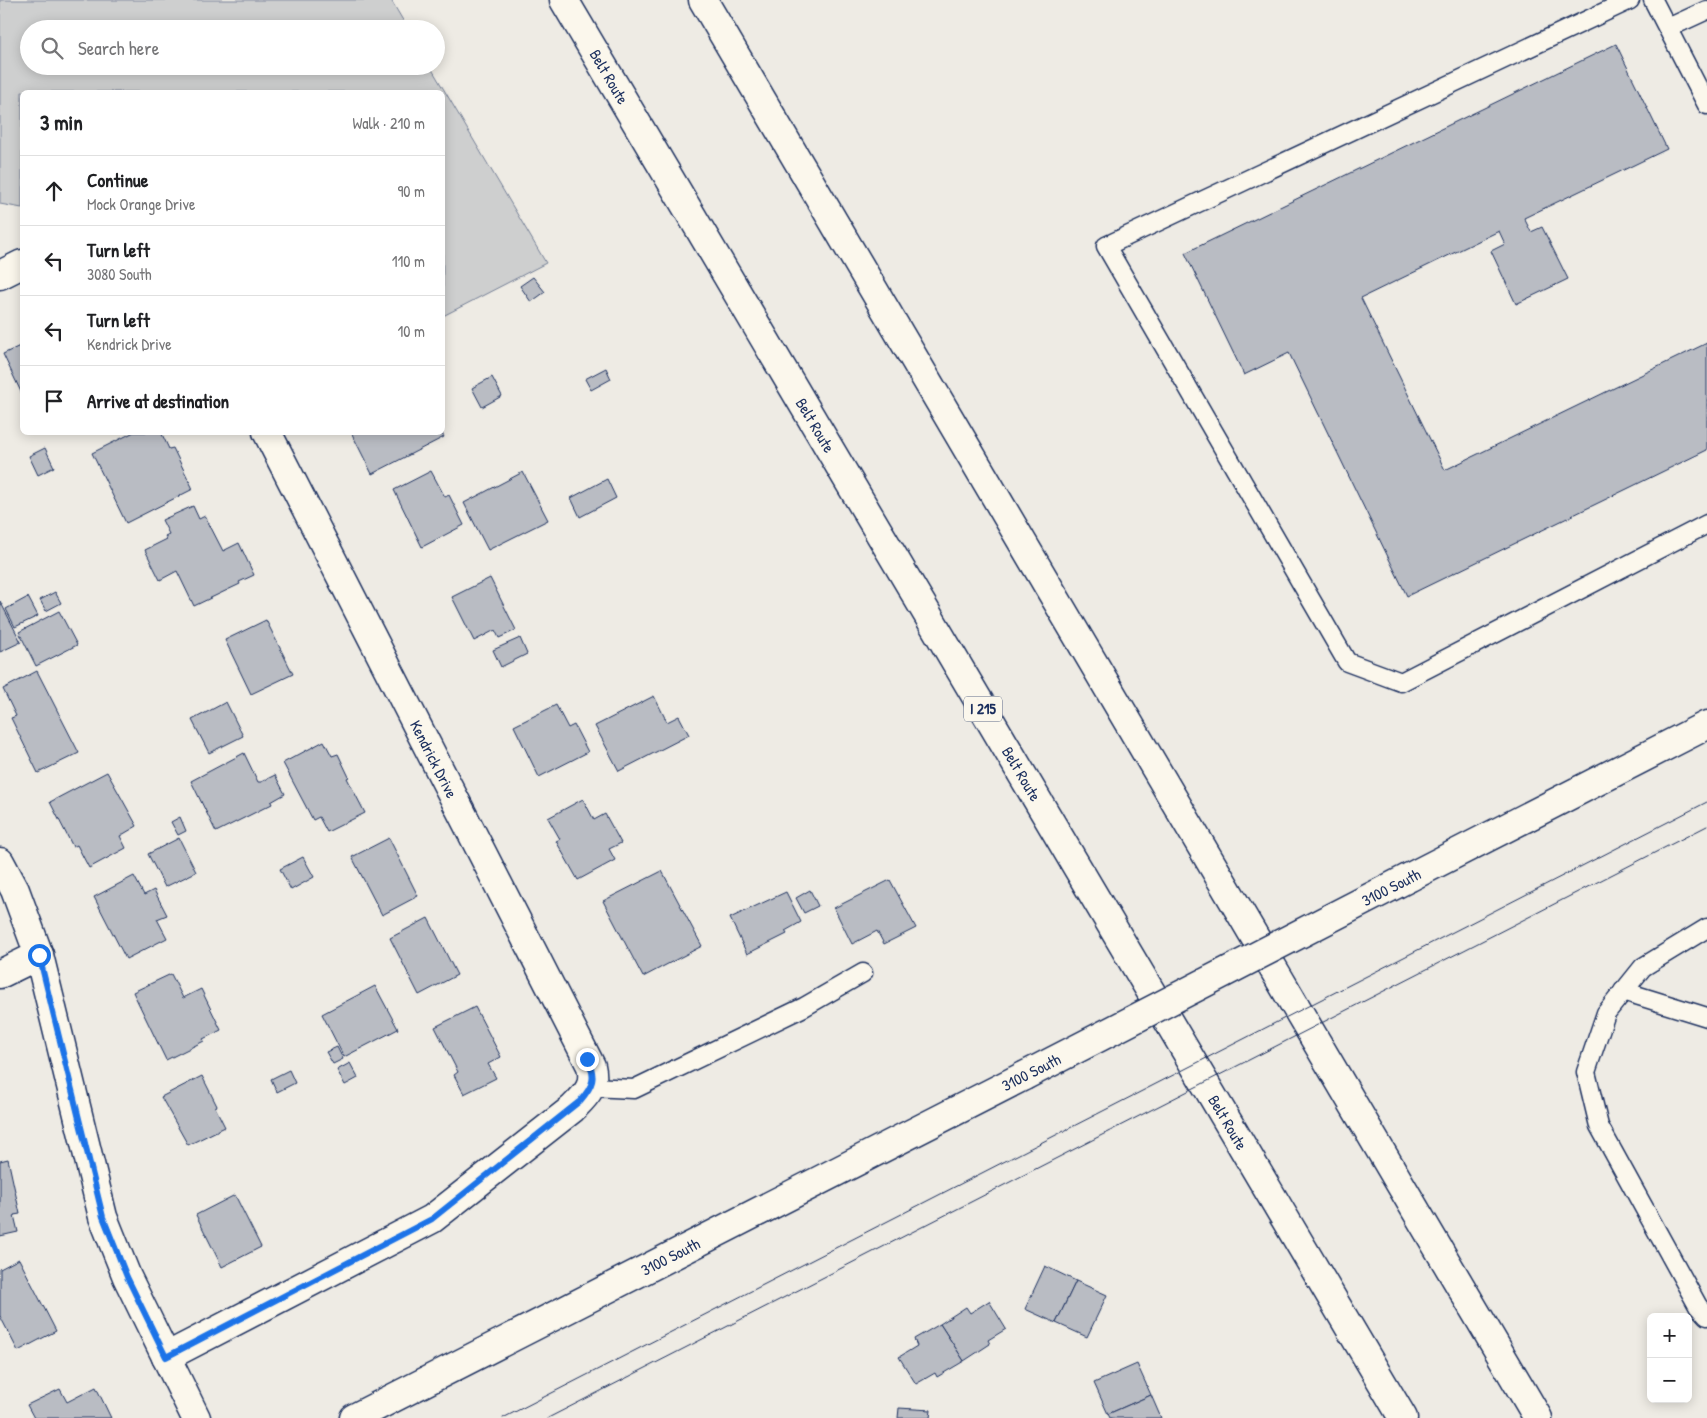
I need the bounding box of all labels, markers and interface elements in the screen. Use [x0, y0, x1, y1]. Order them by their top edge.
search box [20, 20, 445, 75]
icon: search [38, 34, 66, 62]
text: Search here [78, 35, 159, 61]
street label: Belt Route [585, 45, 634, 109]
text: 3 min [40, 108, 83, 137]
text: Walk · 210 m [352, 112, 425, 134]
text: Continue [87, 167, 148, 193]
icon: ahead [40, 177, 68, 205]
text: 90 m [397, 180, 425, 202]
text: Mock Orange Drive [87, 193, 195, 215]
text: Turn left [87, 237, 150, 263]
icon: left [40, 247, 68, 275]
text: 110 m [392, 250, 425, 272]
text: 3080 South [87, 263, 152, 285]
text: Turn left [87, 307, 150, 333]
icon: left [40, 317, 68, 345]
text: 10 m [397, 320, 425, 342]
text: Kendrick Drive [87, 333, 172, 355]
icon: arrive [40, 387, 68, 415]
text: Arrive at destination [87, 388, 229, 414]
street label: Belt Route [791, 394, 841, 457]
road number: I 215 [964, 696, 1002, 722]
street label: Kendrick Drive [405, 716, 463, 802]
street label: Belt Route [997, 742, 1047, 806]
street label: 3100 South [1358, 863, 1424, 911]
route start [28, 944, 51, 967]
route end [576, 1048, 599, 1071]
street label: 3100 South [998, 1048, 1064, 1096]
street label: Belt Route [1203, 1091, 1253, 1154]
street label: 3100 South [637, 1232, 704, 1281]
map controls [1647, 1313, 1692, 1403]
button: + [1647, 1313, 1692, 1358]
button: − [1647, 1358, 1692, 1403]

